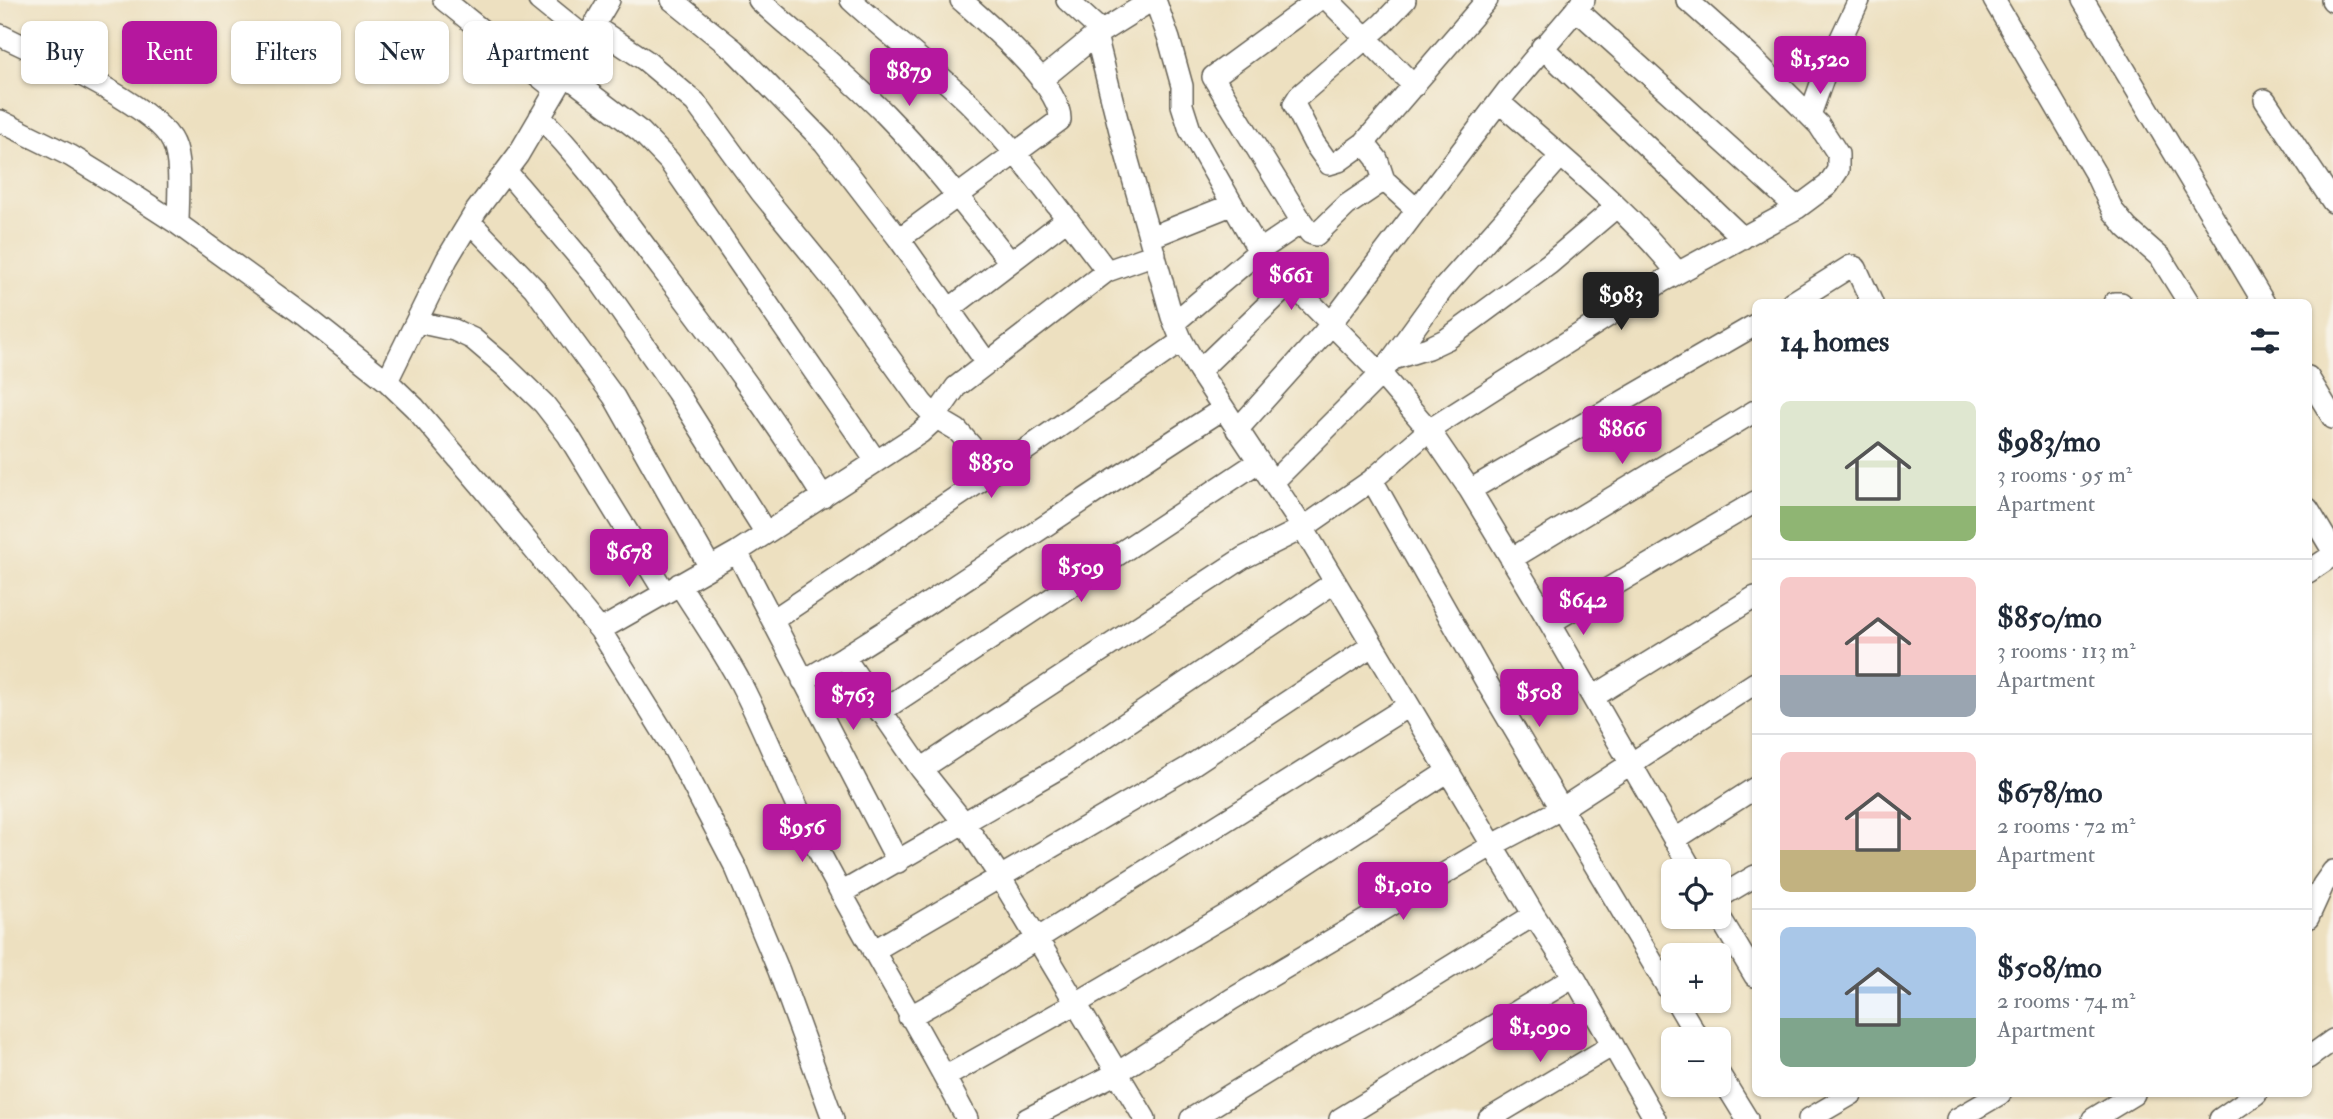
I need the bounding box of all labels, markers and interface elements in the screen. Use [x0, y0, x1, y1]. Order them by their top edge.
chip: Buy [21, 21, 108, 84]
chip: Rent [122, 21, 217, 84]
chip: Filters [231, 21, 341, 84]
chip: New [355, 21, 449, 84]
chip: Apartment [463, 21, 613, 84]
pin: $1,520 [1763, 36, 1877, 96]
text: $1,520 [1790, 44, 1850, 73]
pin: $879 [868, 48, 950, 108]
text: $879 [886, 56, 932, 85]
pin: $661 [1250, 252, 1332, 312]
text: $661 [1269, 260, 1313, 289]
pin: $983 [1580, 272, 1662, 332]
text: $983 [1599, 280, 1643, 309]
icon: filters [2246, 322, 2284, 360]
text: 14 homes [1780, 323, 1889, 360]
pin: $866 [1581, 406, 1663, 466]
text: $866 [1599, 414, 1646, 443]
text: $983/mo [1997, 423, 2100, 460]
icon: home [1836, 429, 1920, 513]
pin: $850 [950, 440, 1032, 500]
text: $850 [968, 448, 1014, 477]
text: 3 rooms · 95 m² [1997, 460, 2132, 489]
text: Apartment [1997, 489, 2095, 518]
pin: $678 [588, 530, 670, 589]
text: $678 [606, 537, 652, 566]
pin: $509 [1040, 544, 1122, 604]
text: $509 [1058, 552, 1104, 581]
pin: $642 [1542, 578, 1624, 637]
text: $642 [1559, 585, 1607, 614]
text: $850/mo [1997, 599, 2102, 636]
icon: home [1836, 605, 1920, 689]
text: 3 rooms · 113 m² [1997, 636, 2136, 665]
text: Apartment [1997, 665, 2095, 694]
pin: $508 [1498, 670, 1580, 729]
pin: $763 [812, 672, 894, 732]
text: $508 [1516, 677, 1562, 706]
text: $763 [831, 680, 875, 709]
text: $678/mo [1997, 774, 2102, 811]
icon: home [1836, 780, 1920, 864]
pin: $956 [761, 804, 843, 864]
text: 2 rooms · 72 m² [1997, 811, 2135, 840]
text: $956 [779, 812, 825, 841]
text: Apartment [1997, 840, 2095, 869]
map controls [1661, 859, 1731, 1097]
button: locate [1661, 859, 1731, 929]
pin: $1,010 [1346, 862, 1460, 922]
text: $1,010 [1374, 870, 1432, 899]
button: + [1661, 943, 1731, 1013]
text: $508/mo [1997, 949, 2102, 986]
icon: home [1836, 955, 1920, 1039]
text: 2 rooms · 74 m² [1997, 986, 2136, 1015]
pin: $1,090 [1483, 1004, 1597, 1064]
text: $1,090 [1509, 1012, 1571, 1041]
text: Apartment [1997, 1015, 2095, 1044]
button: − [1661, 1027, 1731, 1097]

